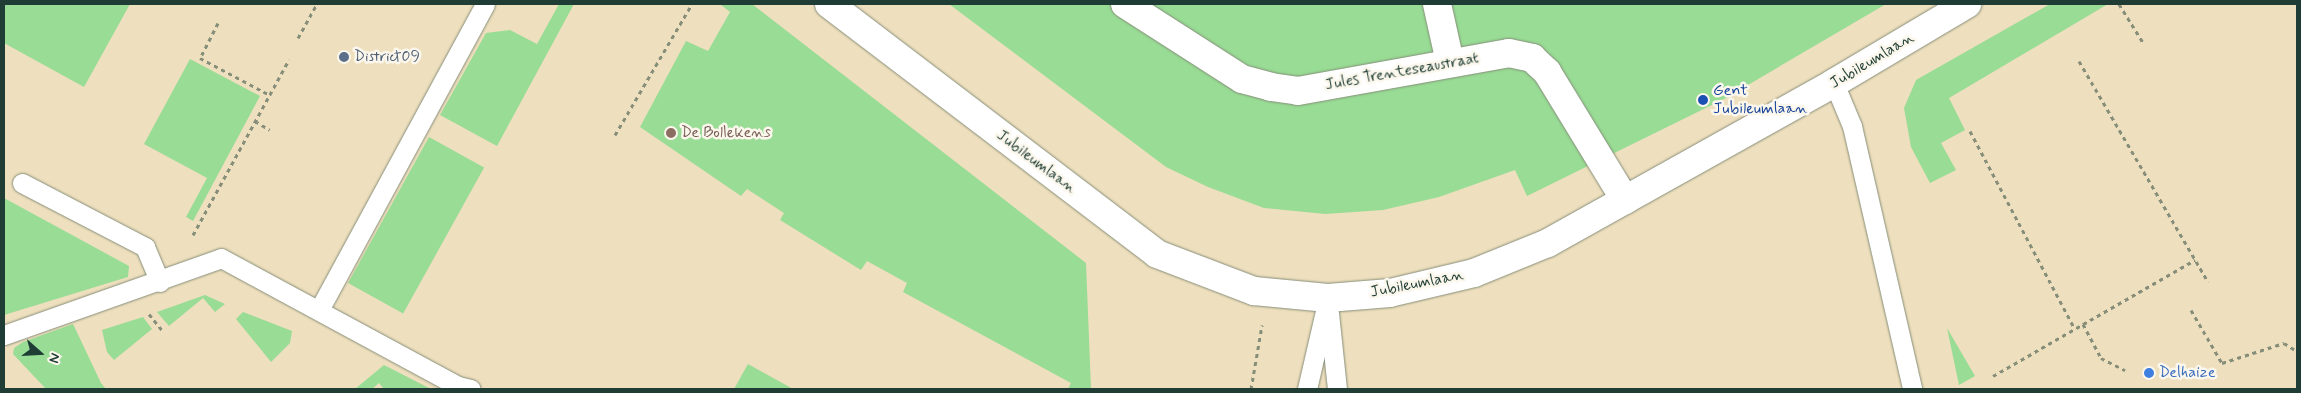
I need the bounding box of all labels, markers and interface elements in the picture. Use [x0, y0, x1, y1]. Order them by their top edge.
street label: Jubileumlaan [1827, 28, 1917, 94]
place label: District09 [354, 47, 420, 67]
street label: Jules Trenteseaustraat [1324, 49, 1480, 95]
marker: District09 [338, 51, 350, 63]
place label: Gent Jubileumlaan [1713, 81, 1807, 119]
marker: Gent Jubileumlaan [1697, 94, 1709, 106]
place label: De Bollekens [681, 123, 766, 143]
street label: Jubileumlaan [993, 126, 1079, 198]
marker: De Bollekens [665, 127, 677, 139]
street label: Jubileumlaan [1369, 266, 1465, 302]
north arrow [15, 328, 65, 378]
text: N [44, 351, 64, 365]
place label: Delhaize [2159, 363, 2216, 383]
marker: Delhaize [2143, 367, 2155, 379]

